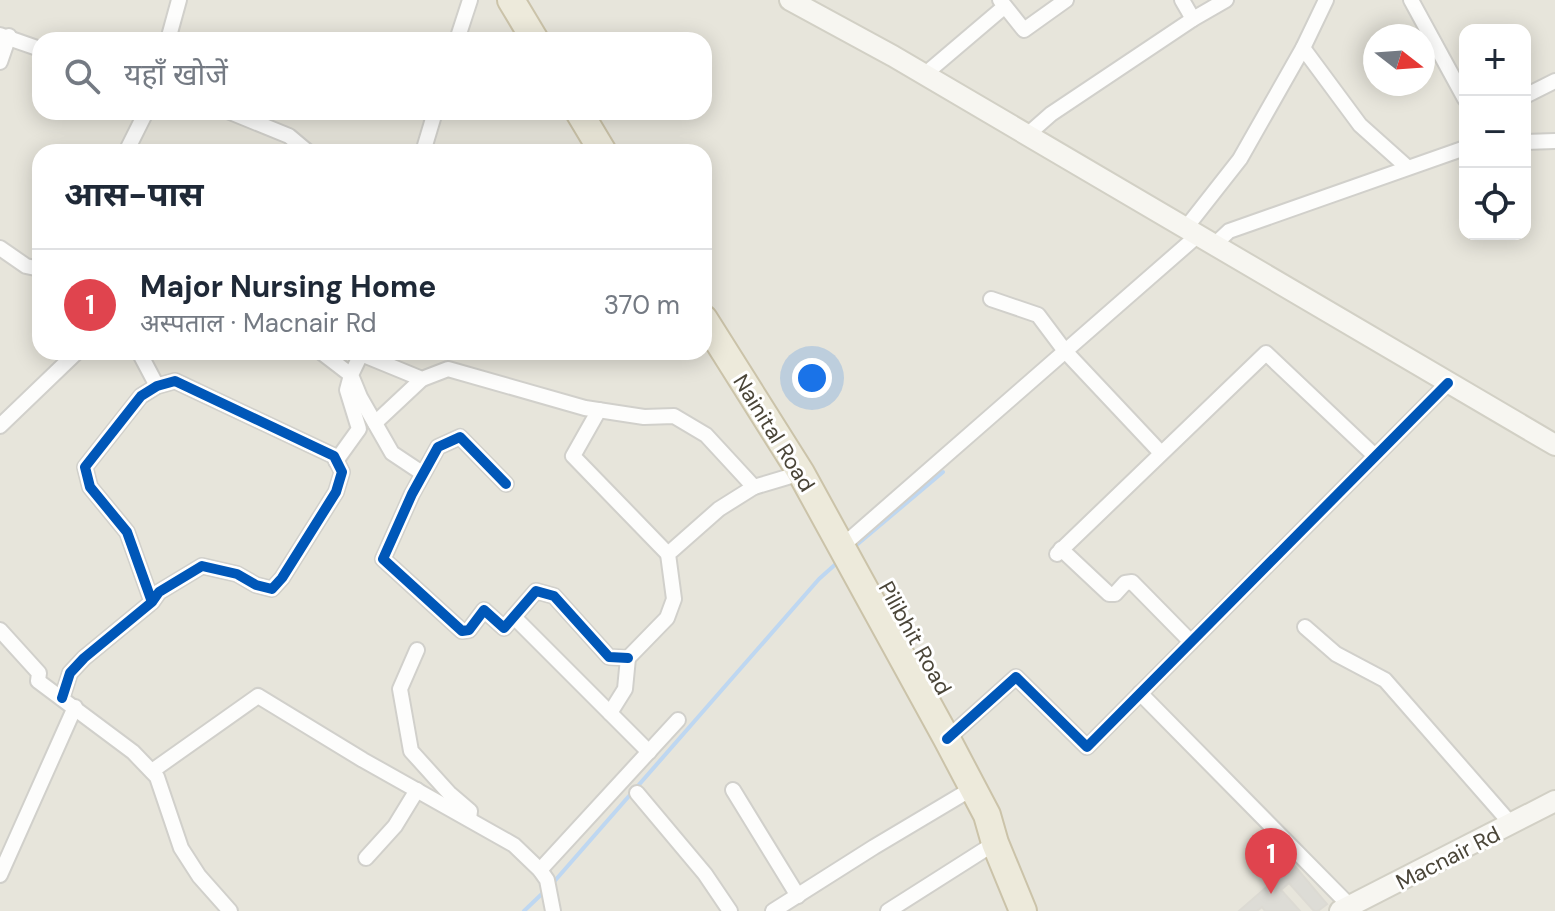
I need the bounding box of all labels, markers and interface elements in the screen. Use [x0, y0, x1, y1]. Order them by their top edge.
north arrow [1363, 24, 1435, 96]
map controls [1459, 24, 1531, 240]
button: + [1459, 24, 1531, 96]
search box [32, 32, 712, 120]
icon: search [60, 54, 104, 98]
text: यहाँ खोजें [124, 55, 228, 94]
button: − [1459, 96, 1531, 168]
button: locate [1459, 168, 1531, 240]
text: आस-पास [64, 172, 204, 217]
text: Major Nursing Home [140, 267, 436, 306]
text: 1 [85, 288, 95, 322]
text: 370 m [604, 288, 680, 322]
text: अस्पताल · Macnair Rd [140, 306, 377, 340]
your location [792, 358, 832, 398]
street label: Nainital Road [726, 369, 822, 497]
street label: Pilibhit Road [872, 576, 958, 700]
street label: Macnair Rd [1391, 819, 1505, 897]
pin: 1 [1245, 828, 1297, 894]

